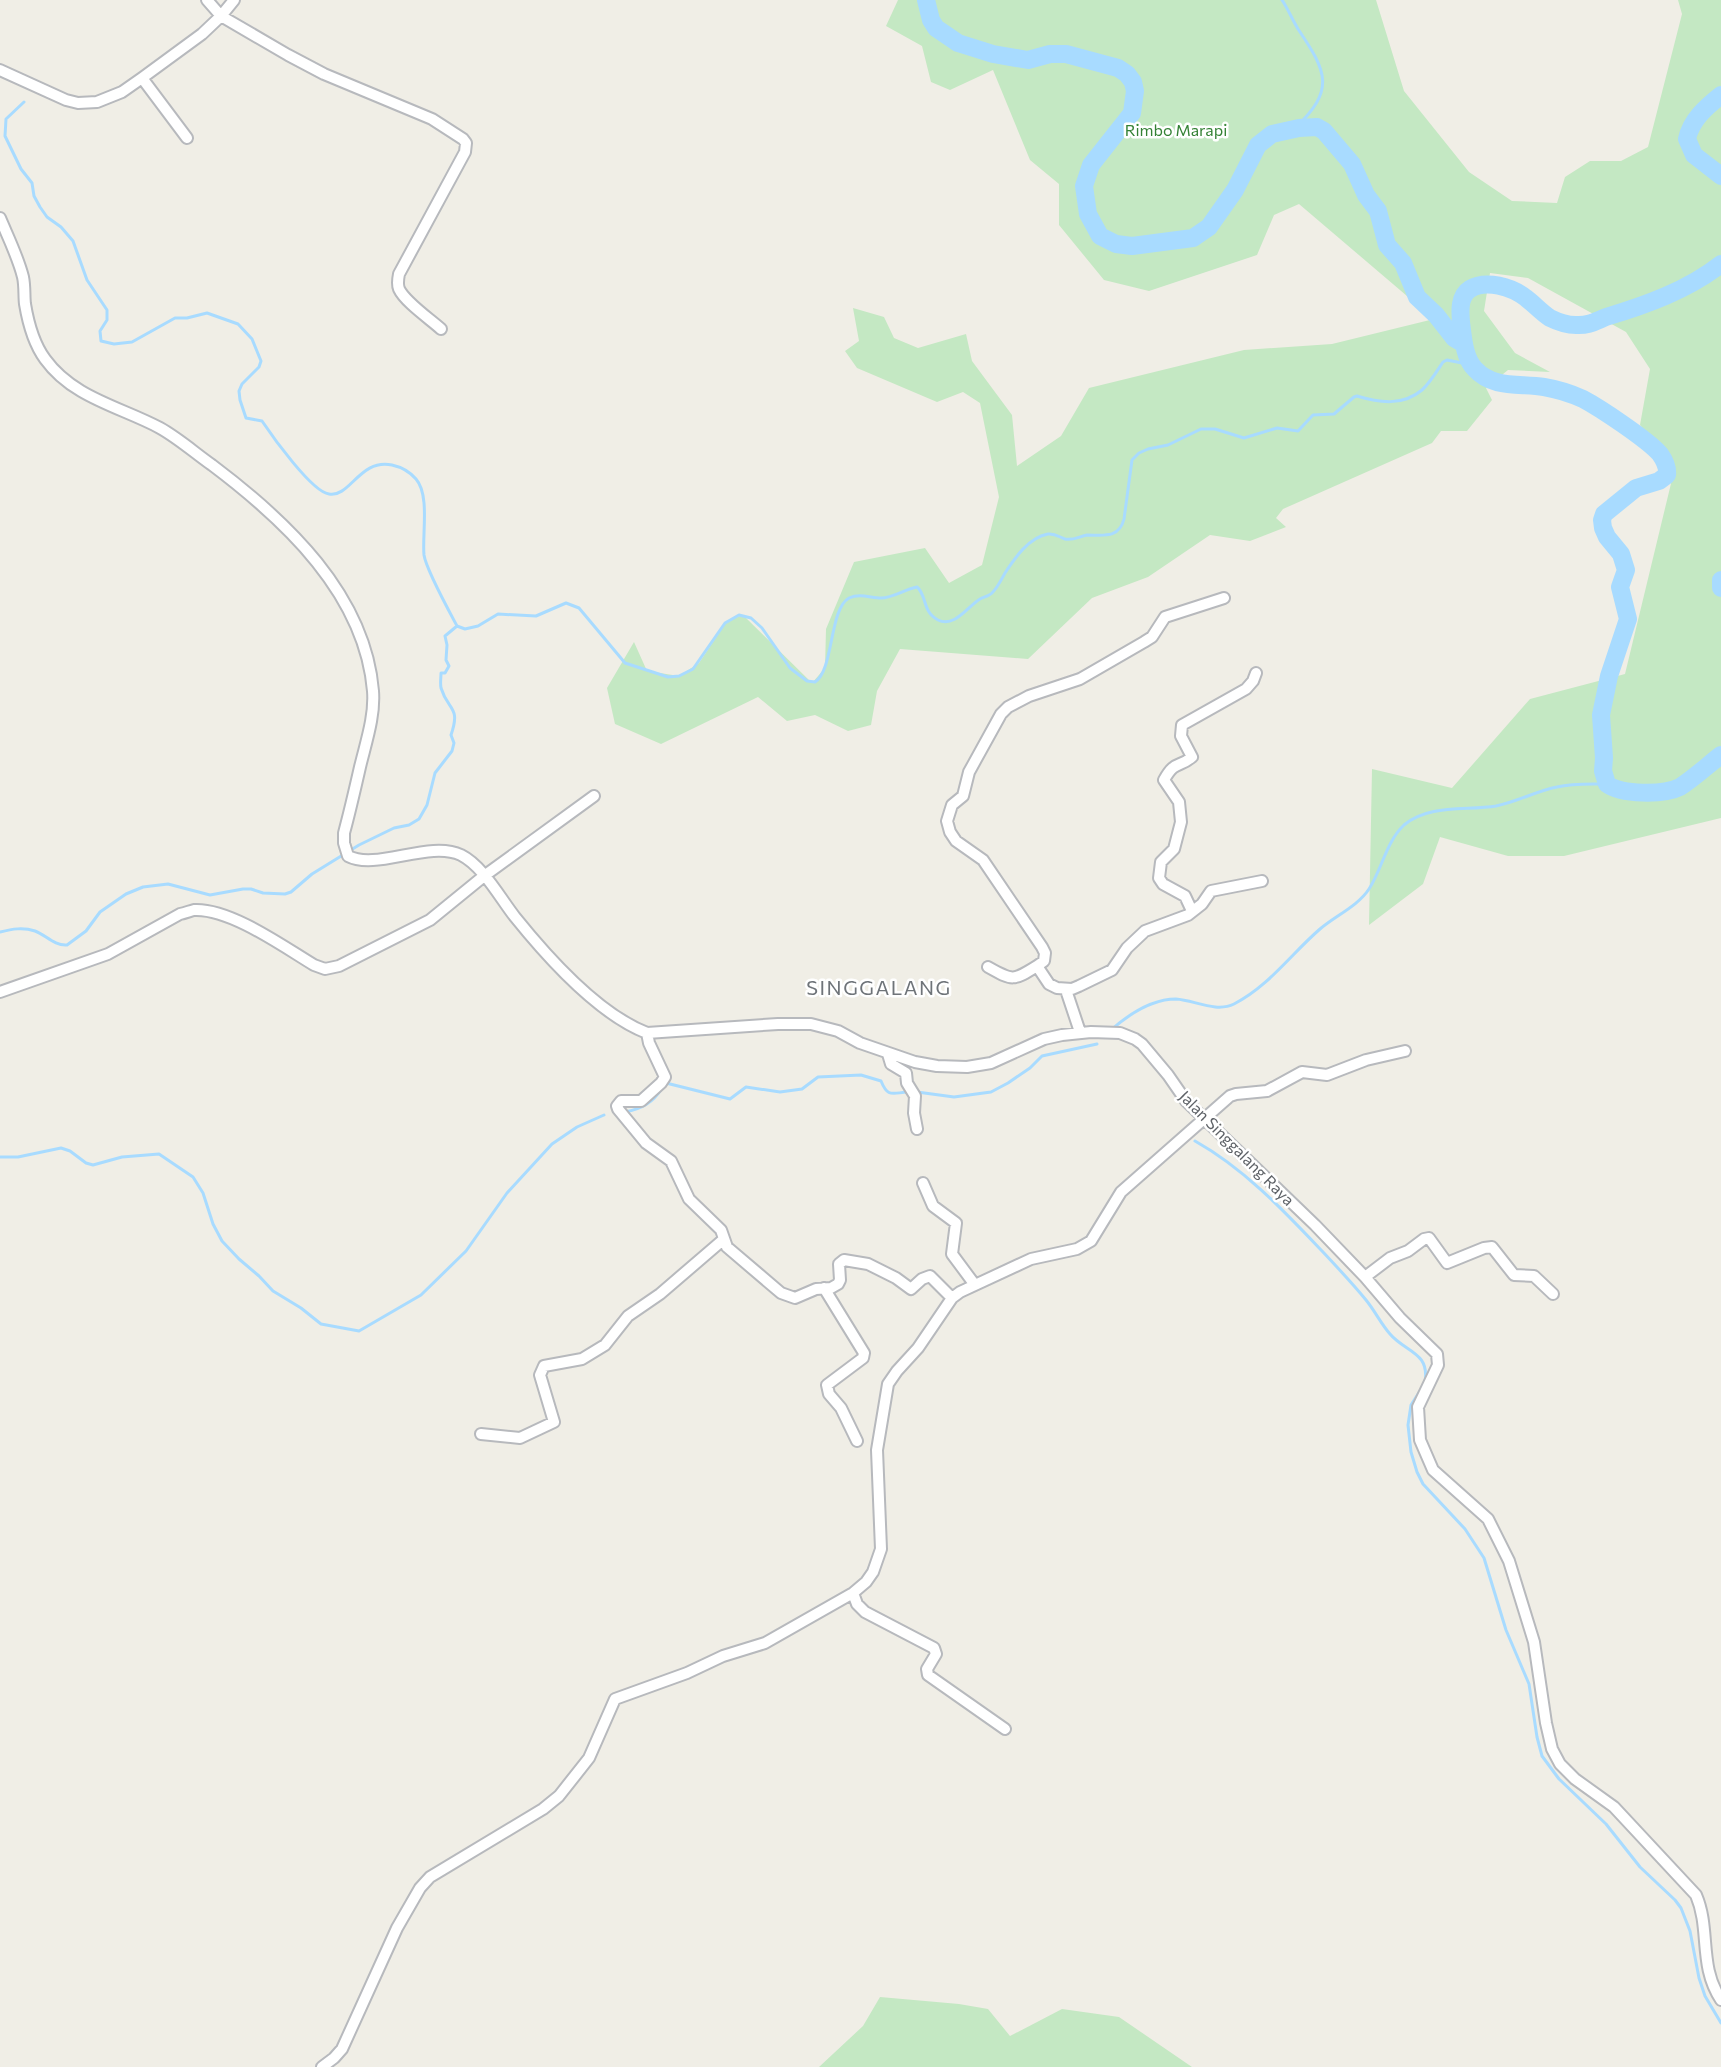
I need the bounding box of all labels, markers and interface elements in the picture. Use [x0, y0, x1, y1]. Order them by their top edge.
park label: Rimbo Marapi [1125, 120, 1227, 139]
district label: SINGGALANG [806, 975, 952, 999]
street label: Jalan Singgalang Raya [1176, 1086, 1299, 1209]

